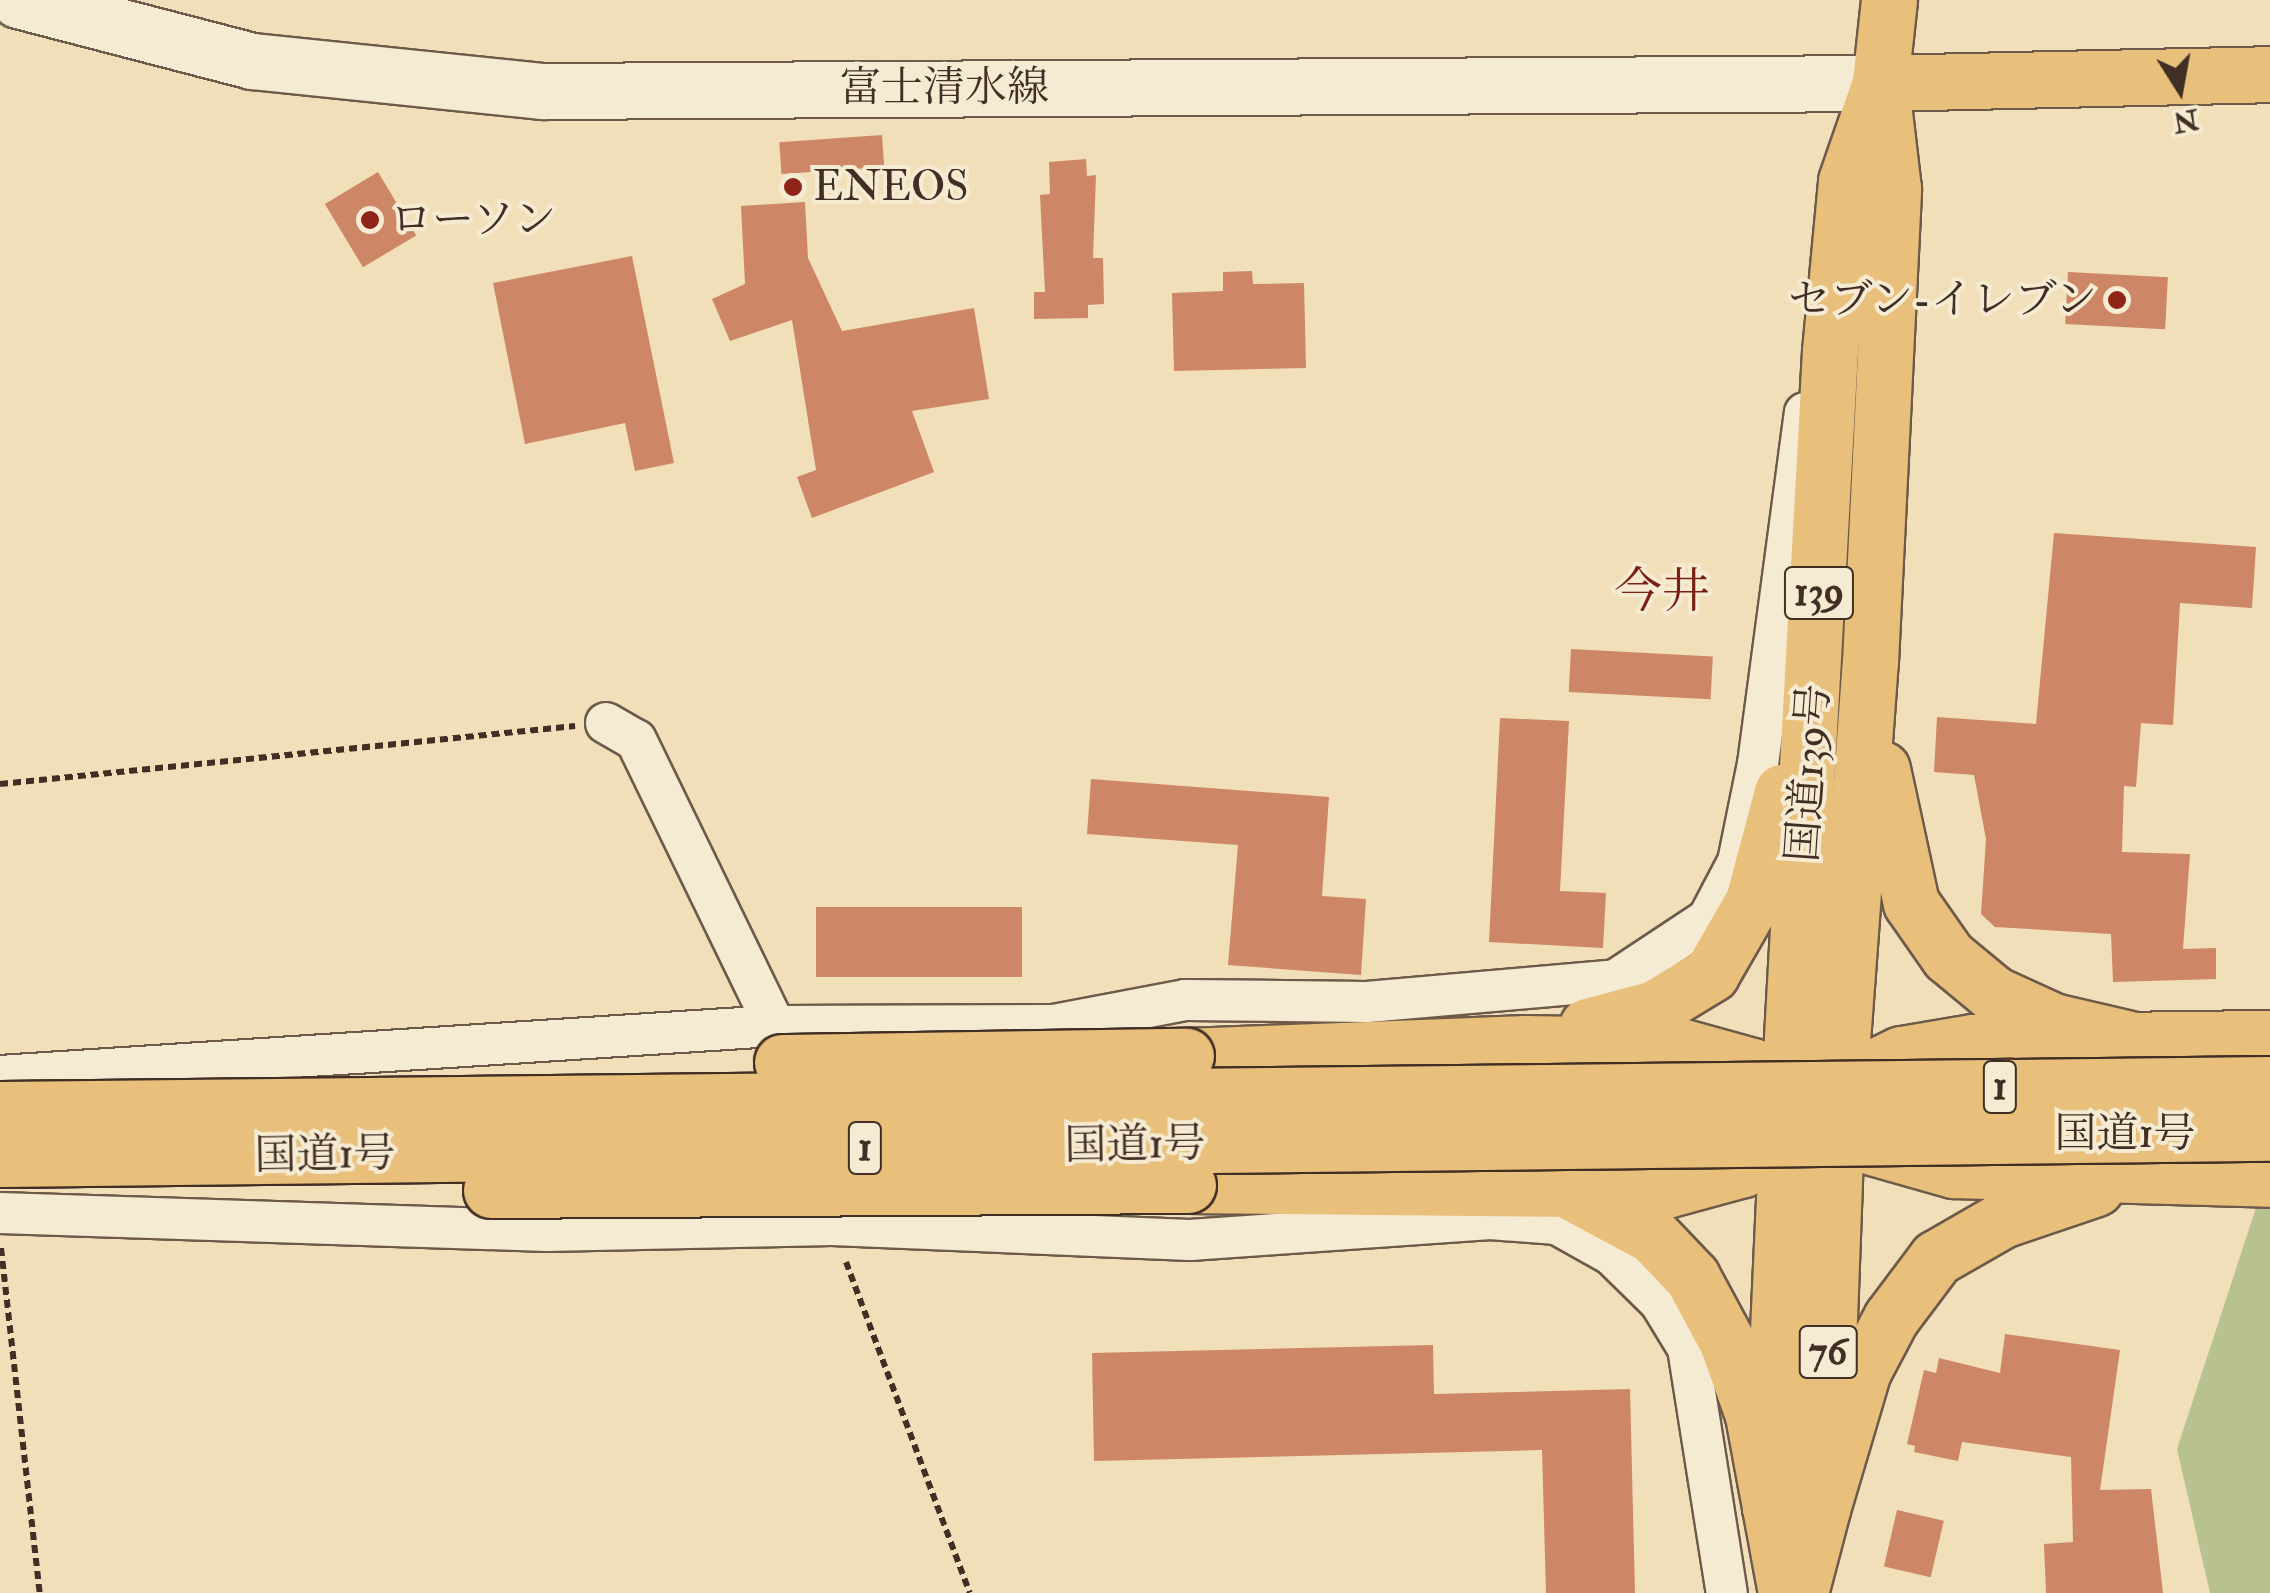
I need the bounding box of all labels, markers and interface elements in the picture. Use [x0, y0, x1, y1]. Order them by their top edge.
north arrow [2130, 40, 2230, 140]
street label: 富士清水線 [839, 63, 1049, 113]
text: N [2170, 100, 2201, 140]
place label: ENEOS [813, 162, 969, 212]
marker: ENEOS [782, 176, 804, 198]
place label: ローソン [390, 195, 558, 245]
marker: ローソン [359, 209, 381, 231]
place label: セブン-イレブン [1785, 275, 2097, 325]
marker: セブン-イレブン [2106, 289, 2128, 311]
road number: 139 [1782, 558, 1856, 628]
district label: 今井 [1614, 564, 1710, 622]
street label: 国道139号 [1778, 682, 1840, 864]
road number: 1 [1982, 1052, 2018, 1122]
street label: 国道1号 [2055, 1109, 2195, 1159]
road number: 1 [848, 1113, 882, 1183]
street label: 国道1号 [1064, 1119, 1206, 1171]
street label: 国道1号 [254, 1129, 396, 1181]
road number: 76 [1798, 1317, 1858, 1387]

